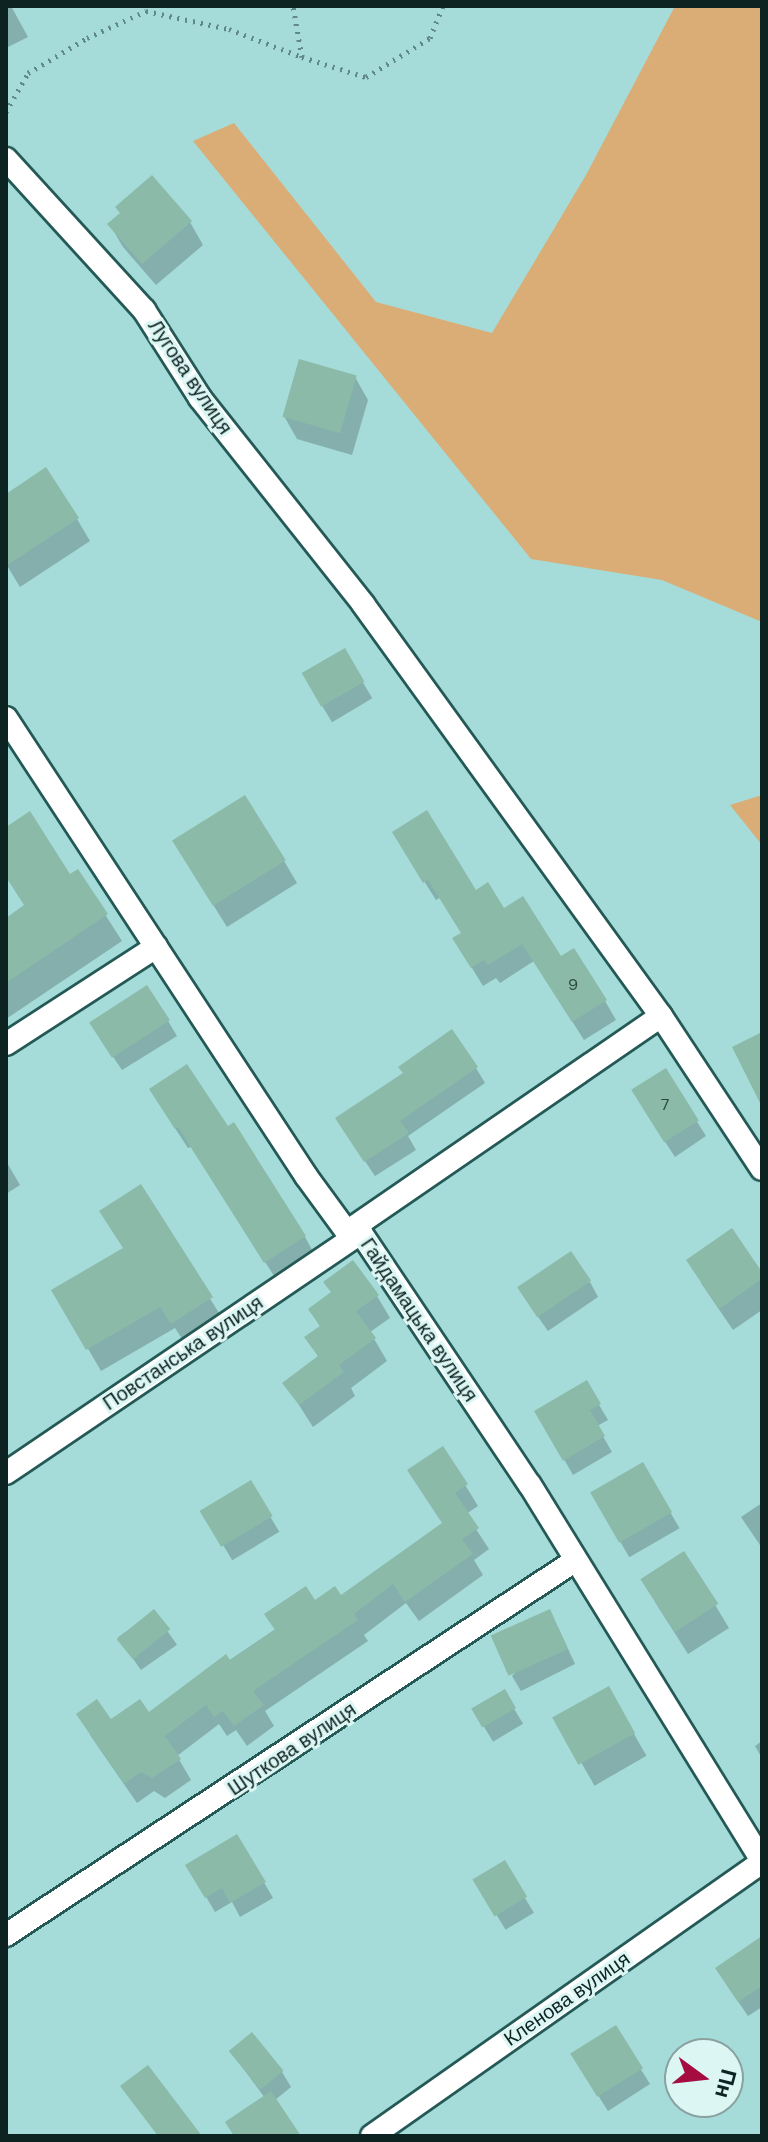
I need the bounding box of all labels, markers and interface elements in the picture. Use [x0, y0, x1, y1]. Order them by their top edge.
street label: Лугова вулиця [143, 315, 237, 439]
house number: 9 [568, 975, 578, 995]
house number: 7 [661, 1095, 669, 1115]
street label: Гайдамацька вулиця [355, 1234, 483, 1406]
street label: Повстанська вулиця [98, 1291, 268, 1415]
street label: Шуткова вулиця [223, 1697, 361, 1801]
street label: Кленова вулиця [499, 1947, 635, 2051]
north arrow [664, 2038, 744, 2118]
text: Пн [708, 2066, 744, 2102]

